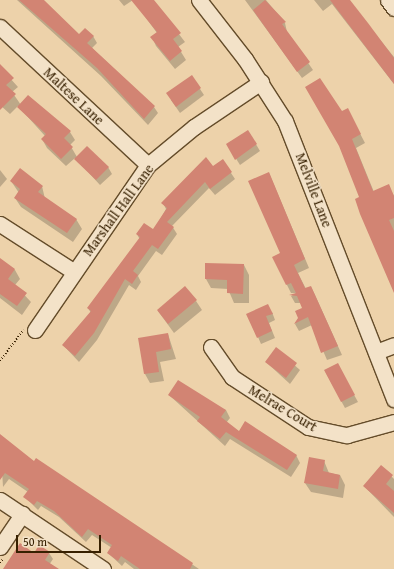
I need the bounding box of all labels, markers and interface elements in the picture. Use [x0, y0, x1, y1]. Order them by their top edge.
street label: Maltese Lane [40, 64, 108, 128]
street label: Melville Lane [292, 150, 336, 230]
street label: Marshall Hall Lane [79, 161, 157, 259]
street label: Melrae Court [246, 381, 320, 435]
scale bar [18, 527, 103, 553]
text: 50 m [23, 533, 47, 550]

